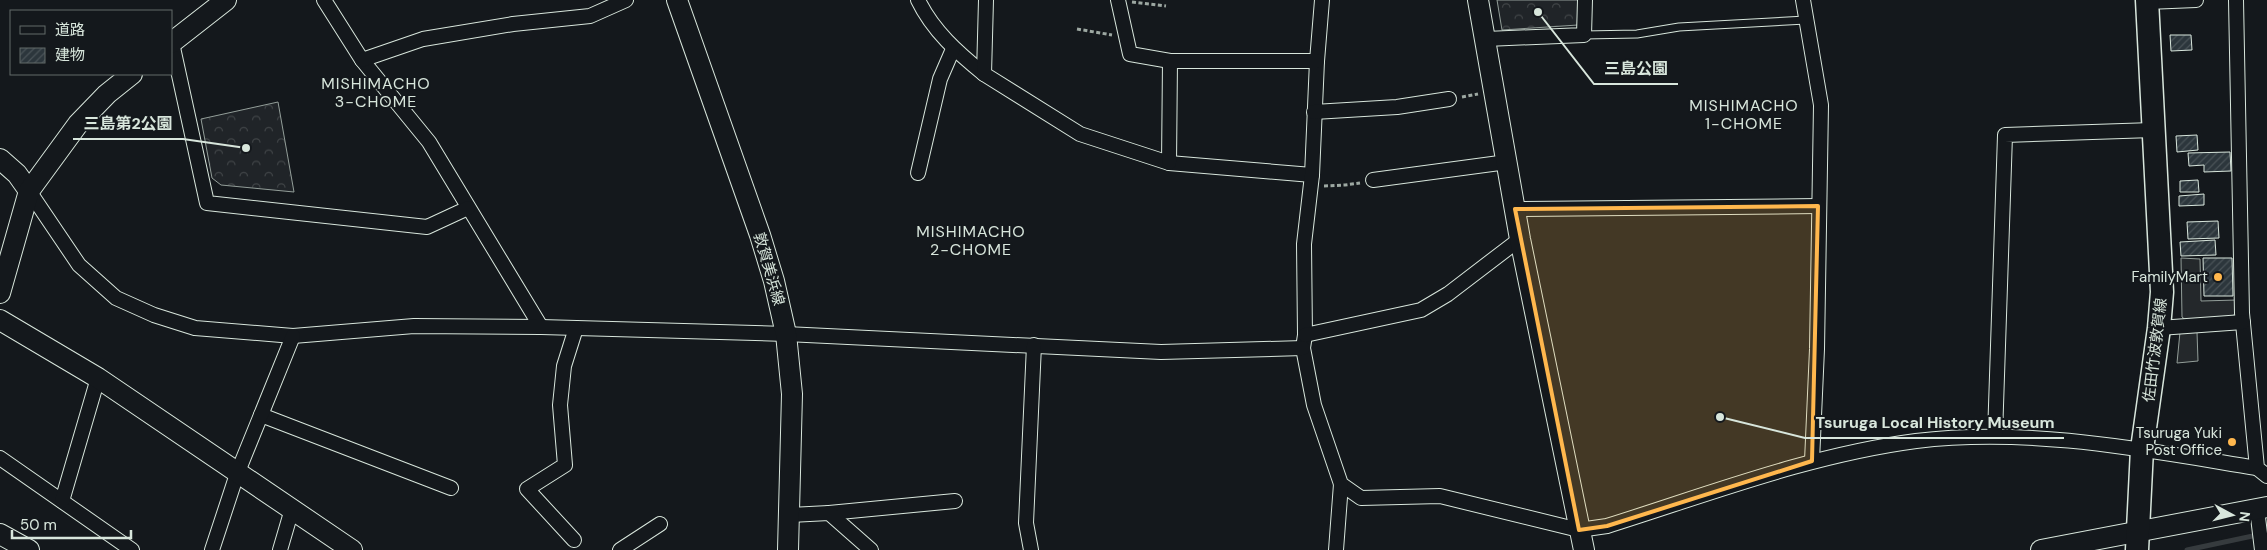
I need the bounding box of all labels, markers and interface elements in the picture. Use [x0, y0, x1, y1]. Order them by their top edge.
legend [10, 10, 172, 75]
text: 道路 [55, 20, 85, 40]
text: 建物 [55, 45, 85, 65]
callout: 三島公園 [1594, 53, 1678, 84]
text: 三島公園 [1604, 58, 1668, 79]
district label: MISHIMACHO 3-CHOME [321, 73, 431, 112]
district label: MISHIMACHO 1-CHOME [1689, 95, 1799, 134]
callout: 三島第2公園 [73, 108, 183, 139]
text: 三島第2公園 [83, 113, 173, 134]
district label: MISHIMACHO 2-CHOME [916, 221, 1026, 260]
street label: 敦賀美浜線 [749, 230, 789, 308]
place label: FamilyMart [2131, 267, 2208, 287]
marker: FamilyMart [2212, 271, 2224, 283]
street label: 佐田竹波敦賀線 [2139, 297, 2171, 403]
callout: Tsuruga Local History Museum [1805, 407, 2064, 438]
text: Tsuruga Local History Museum [1815, 412, 2055, 433]
place label: Tsuruga Yuki Post Office [2136, 423, 2222, 460]
marker: Tsuruga Yuki Post Office [2226, 436, 2238, 448]
north arrow [2207, 490, 2257, 540]
scale bar [12, 508, 131, 540]
text: N [2235, 510, 2254, 523]
text: 50 m [20, 515, 57, 535]

